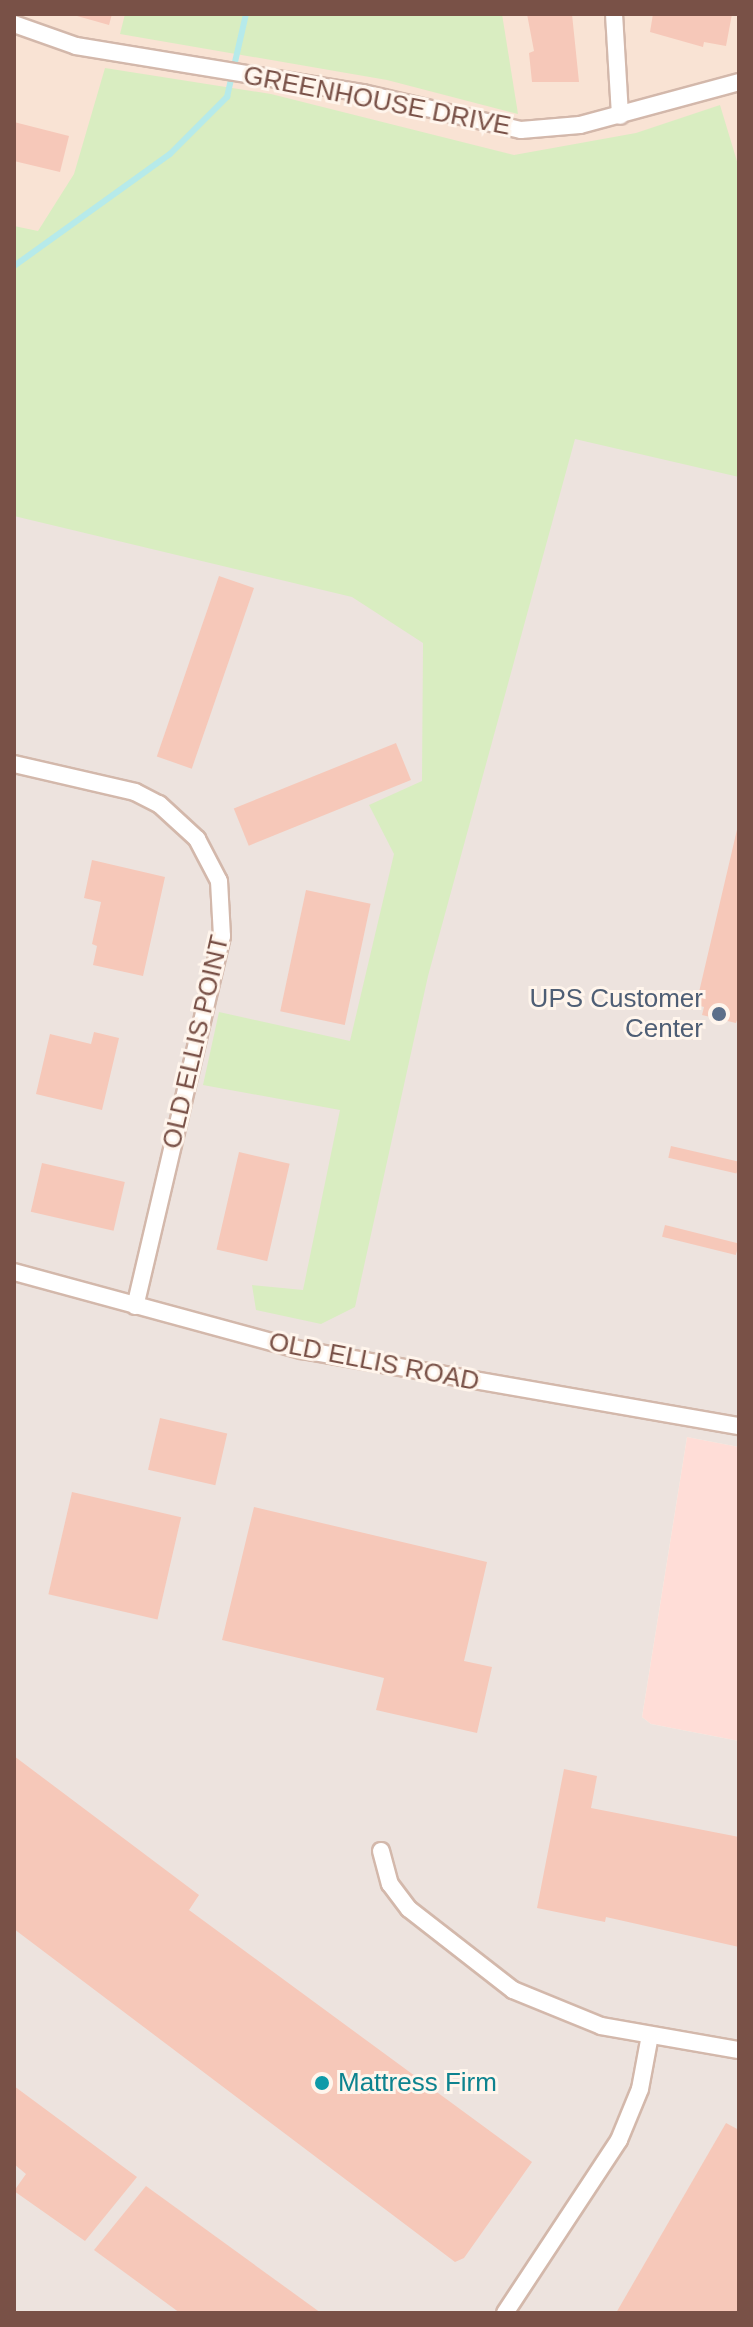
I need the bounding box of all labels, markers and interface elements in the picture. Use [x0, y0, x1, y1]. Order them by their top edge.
street label: GREENHOUSE DRIVE [241, 60, 513, 142]
street label: OLD ELLIS POINT [156, 932, 236, 1152]
place label: UPS Customer Center [530, 983, 703, 1044]
marker: UPS Customer Center [710, 1005, 728, 1023]
street label: OLD ELLIS ROAD [266, 1326, 482, 1398]
place label: Mattress Firm [338, 2067, 497, 2099]
marker: Mattress Firm [313, 2074, 331, 2092]

